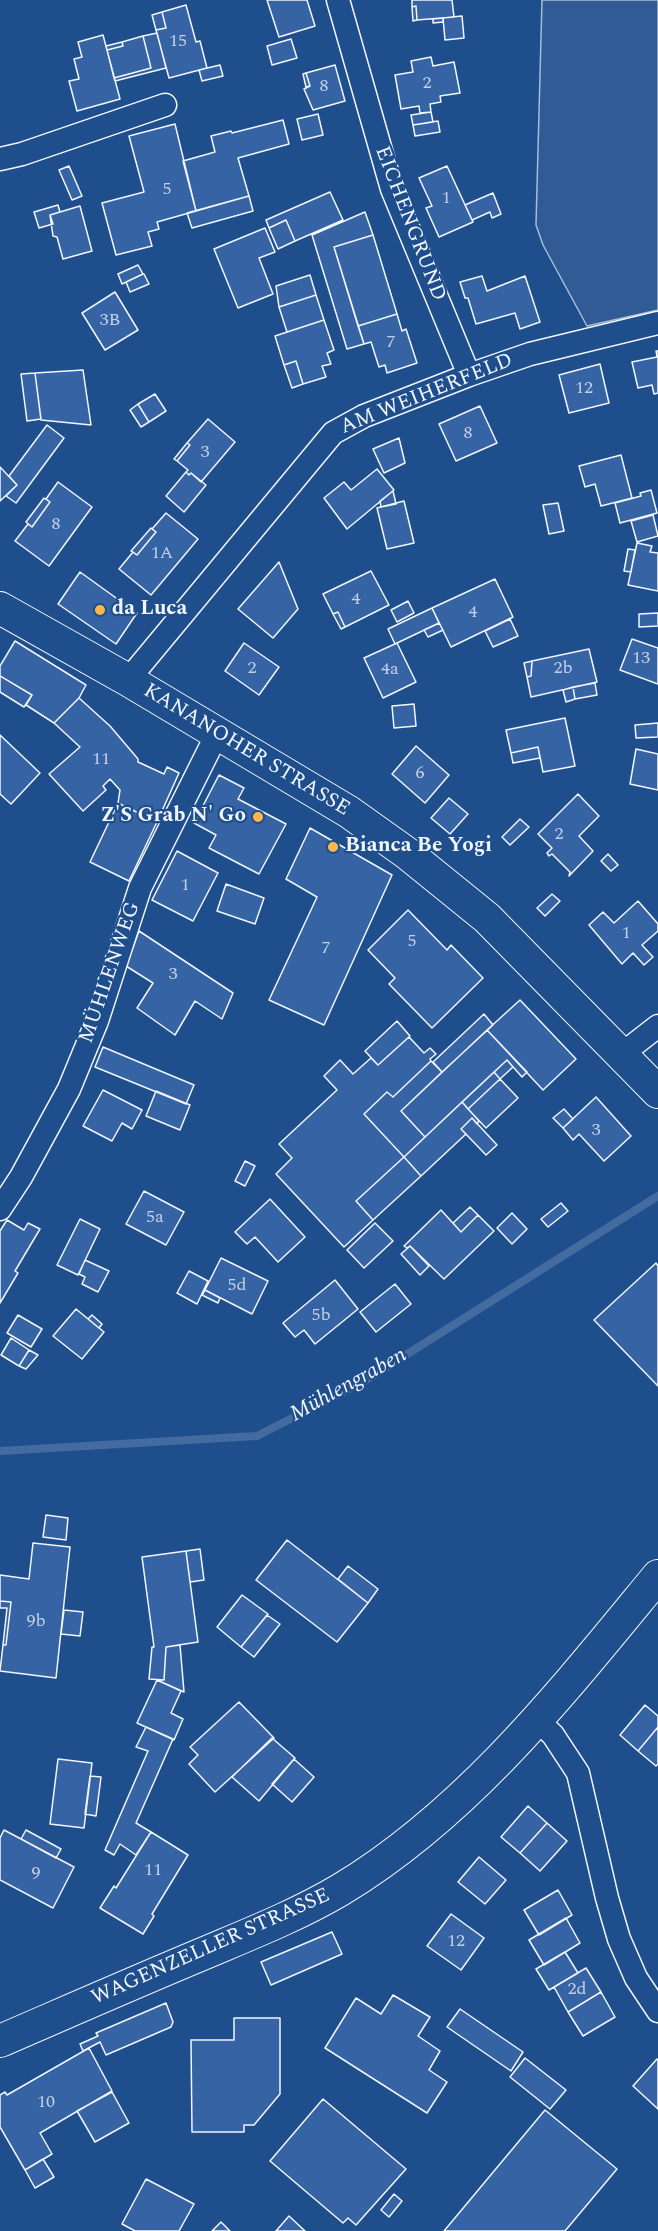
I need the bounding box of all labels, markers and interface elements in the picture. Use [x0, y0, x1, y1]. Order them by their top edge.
house number: 15 [169, 31, 187, 53]
house number: 2 [423, 73, 431, 95]
house number: 8 [320, 76, 328, 98]
street label: EICHENGRUND [368, 143, 450, 305]
house number: 5 [163, 179, 171, 201]
house number: 1 [442, 188, 450, 210]
house number: 3B [100, 310, 120, 332]
house number: 7 [387, 332, 395, 354]
street label: AM WEIHERFELD [337, 349, 517, 441]
house number: 12 [575, 378, 593, 400]
house number: 8 [464, 423, 472, 445]
house number: 3 [201, 442, 209, 464]
house number: 8 [52, 514, 60, 536]
house number: 1A [151, 543, 173, 565]
house number: 4 [352, 589, 360, 611]
place label: da Luca [112, 597, 187, 623]
house number: 4 [469, 602, 477, 624]
marker: da Luca [93, 603, 107, 617]
house number: 13 [632, 648, 650, 670]
house number: 2 [248, 658, 256, 680]
house number: 2b [553, 658, 573, 680]
house number: 4a [381, 659, 399, 681]
street label: KANANOHER STRASSE [138, 679, 354, 823]
house number: 11 [92, 749, 110, 771]
house number: 6 [416, 763, 424, 785]
place label: Z'S Grab N' Go [100, 804, 246, 830]
marker: Z'S Grab N' Go [251, 810, 265, 824]
house number: 2 [555, 824, 563, 846]
place label: Bianca Be Yogi [345, 834, 492, 860]
marker: Bianca Be Yogi [326, 840, 340, 854]
house number: 1 [181, 875, 189, 897]
street label: MÜHLENWEG [75, 899, 147, 1047]
house number: 1 [622, 923, 630, 945]
house number: 5 [408, 931, 416, 953]
house number: 7 [322, 938, 330, 960]
house number: 3 [169, 964, 177, 986]
house number: 3 [592, 1120, 600, 1142]
house number: 5a [146, 1207, 164, 1229]
house number: 5d [227, 1275, 247, 1297]
house number: 5b [311, 1305, 331, 1327]
water label: Mühlengraben [286, 1343, 412, 1429]
house number: 9b [26, 1611, 46, 1633]
house number: 11 [144, 1860, 162, 1882]
house number: 9 [32, 1863, 40, 1885]
street label: WAGENZELLER STRASSE [88, 1884, 334, 2012]
house number: 12 [447, 1931, 465, 1953]
house number: 2d [567, 1979, 587, 2001]
house number: 10 [37, 2092, 55, 2114]

